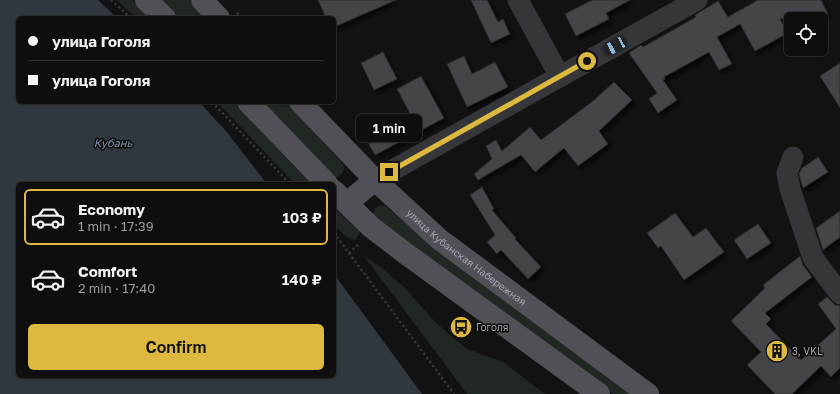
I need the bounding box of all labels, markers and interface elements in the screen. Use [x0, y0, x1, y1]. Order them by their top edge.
map controls [784, 12, 828, 56]
button: locate [784, 12, 828, 56]
text: улица Гоголя [52, 32, 150, 50]
car [602, 35, 628, 57]
route start [578, 52, 596, 70]
text: улица Гоголя [52, 71, 150, 89]
callout: 1 min [356, 114, 422, 142]
text: 1 min [373, 120, 405, 136]
water label: Кубань [94, 136, 134, 150]
route end [380, 163, 398, 181]
icon: car [30, 199, 66, 235]
text: Economy [78, 200, 145, 218]
street label: улица Кубанская Набережная [404, 206, 529, 308]
text: 103 ₽ [282, 208, 322, 226]
text: 1 min · 17:39 [78, 218, 154, 234]
icon: car [30, 261, 66, 297]
text: Comfort [78, 262, 137, 280]
text: 140 ₽ [282, 270, 322, 288]
text: 2 min · 17:40 [78, 280, 155, 296]
bus stop icon: Гоголя [448, 314, 474, 340]
place label: Гоголя [476, 321, 508, 333]
button: Confirm [28, 324, 324, 370]
building icon: 3, VKL [764, 338, 790, 364]
place label: 3, VKL [792, 345, 823, 357]

